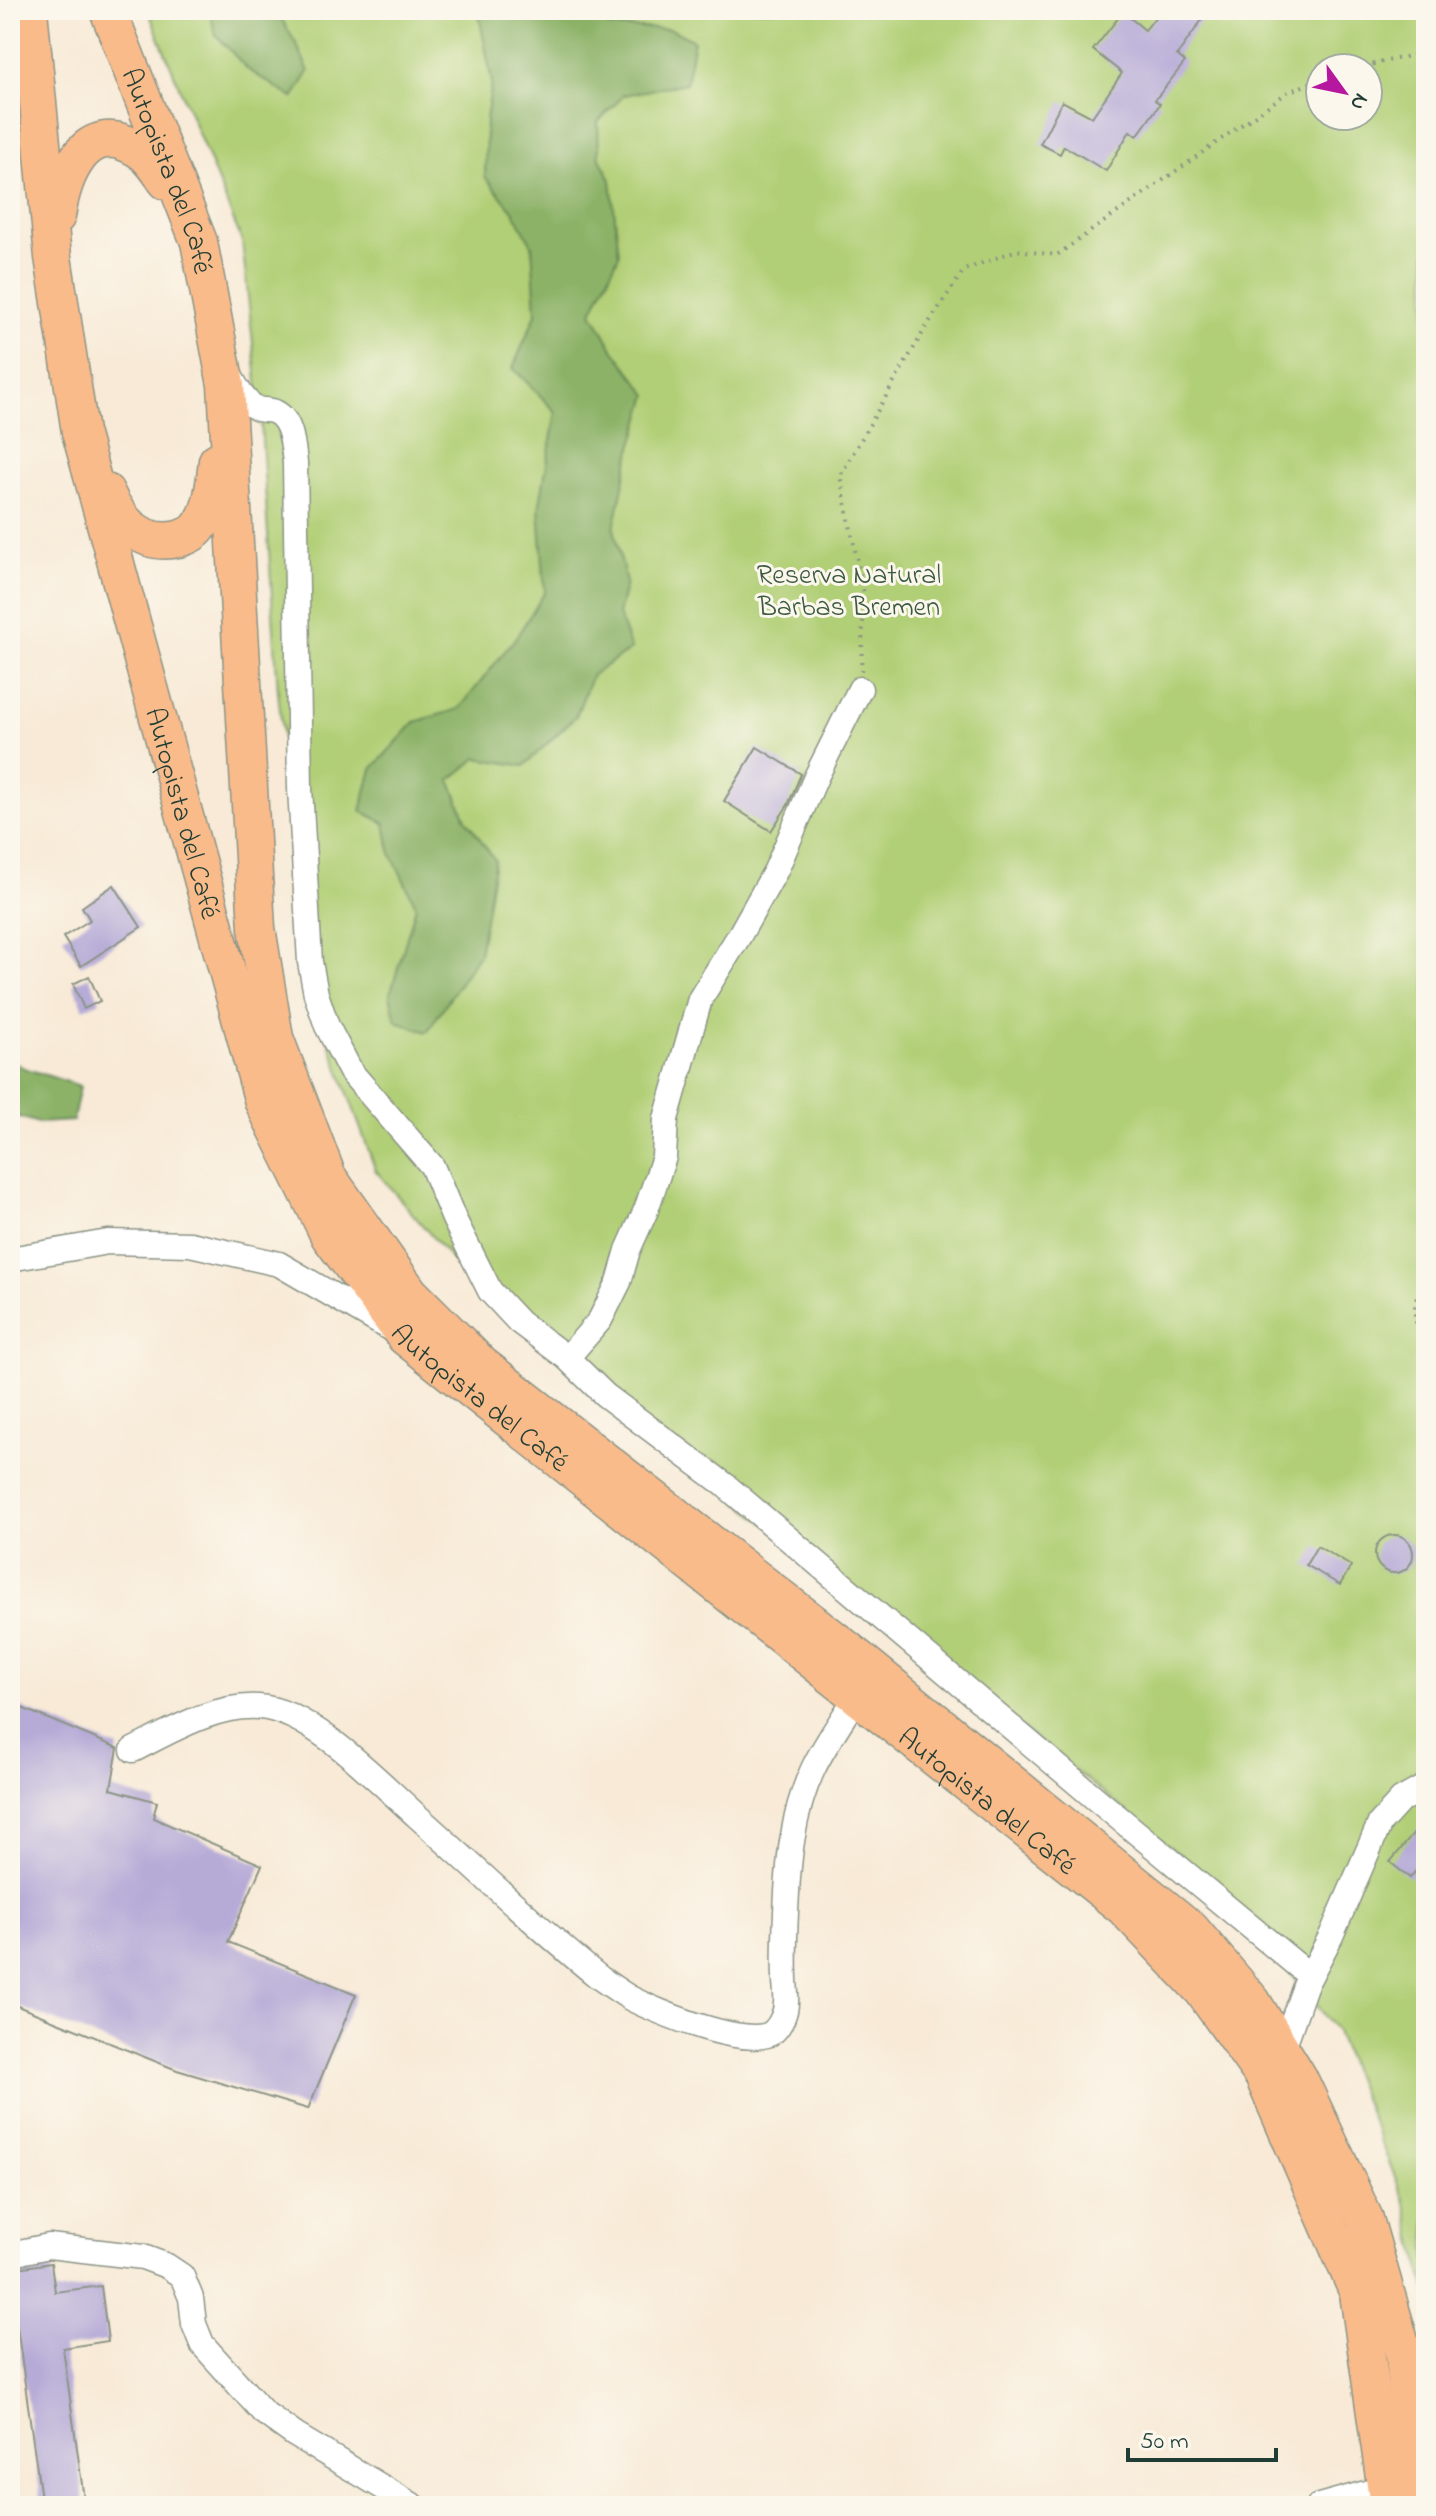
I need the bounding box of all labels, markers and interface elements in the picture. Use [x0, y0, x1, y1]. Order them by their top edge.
north arrow [1304, 52, 1384, 132]
street label: Autopista del Café [109, 63, 222, 278]
text: N [1341, 86, 1376, 116]
park label: Reserva Natural Barbas Bremen [757, 556, 941, 629]
street label: Autopista del Café [132, 703, 229, 925]
street label: Autopista del Café [378, 1317, 577, 1484]
street label: Autopista del Café [888, 1719, 1084, 1887]
scale bar [1128, 2412, 1276, 2462]
text: 50 m [1140, 2425, 1189, 2460]

